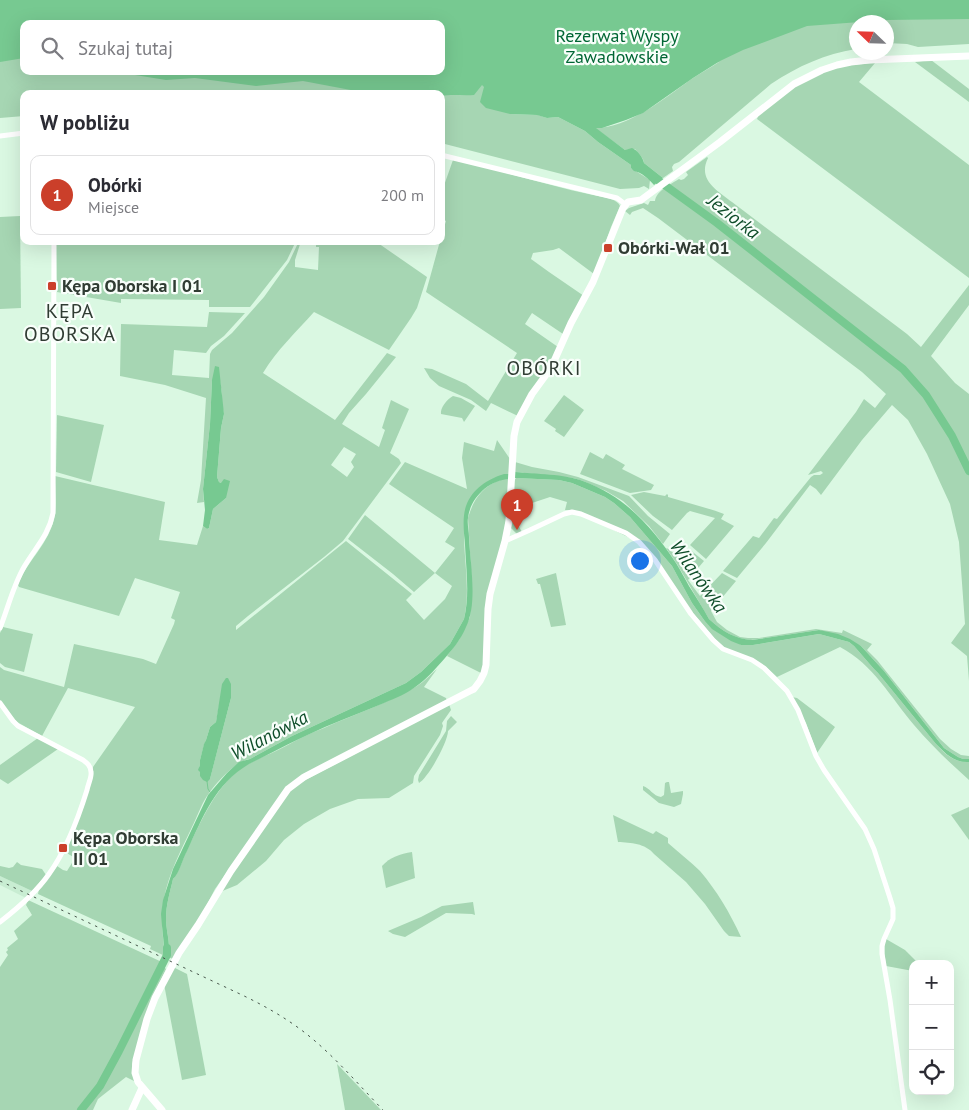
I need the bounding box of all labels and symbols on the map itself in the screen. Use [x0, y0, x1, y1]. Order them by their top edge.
north arrow [849, 15, 894, 60]
park label: Rezerwat Wyspy Zawadowskie [555, 24, 679, 68]
water label: Jeziorka [701, 187, 766, 244]
place label: Obórki-Wał 01 [618, 236, 730, 259]
marker: Obórki-Wał 01 [602, 242, 614, 254]
place label: Kępa Oborska I 01 [62, 274, 202, 297]
marker: Kępa Oborska I 01 [46, 280, 58, 292]
district label: KĘPA OBORSKA [24, 298, 116, 347]
district label: OBÓRKI [507, 355, 581, 381]
pin: 1 [501, 489, 533, 530]
water label: Wilanówka [665, 535, 733, 618]
your location [627, 548, 653, 574]
water label: Wilanówka [226, 704, 312, 765]
place label: Kępa Oborska II 01 [73, 826, 179, 870]
marker: Kępa Oborska II 01 [57, 842, 69, 854]

